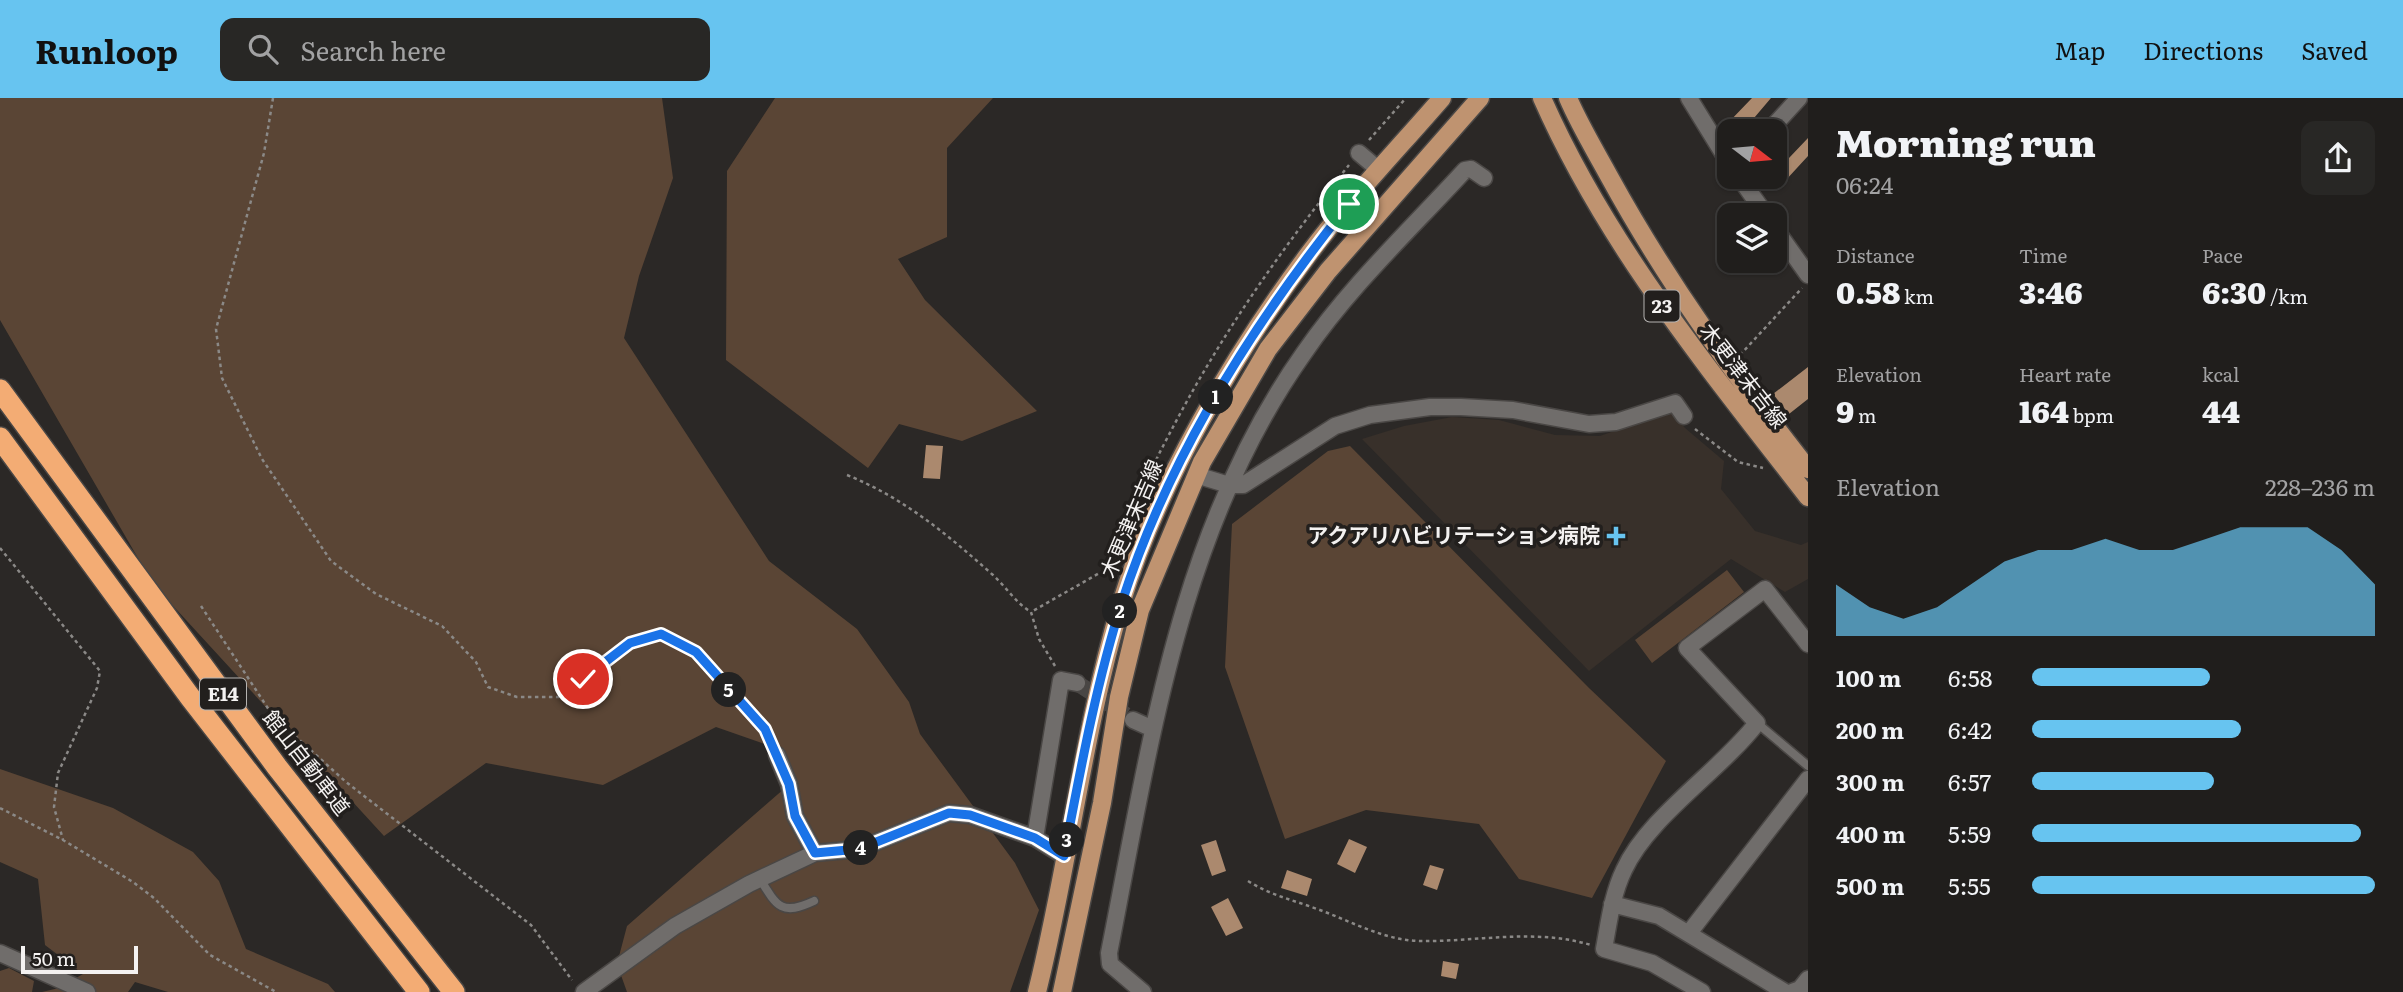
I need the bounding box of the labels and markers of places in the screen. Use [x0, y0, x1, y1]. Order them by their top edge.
pin [1319, 174, 1379, 234]
pin: 1 [1198, 380, 1234, 414]
place label: アクアリハビリテーション病院 [1307, 518, 1600, 549]
marker: アクアリハビリテーション病院 [1606, 526, 1626, 546]
pin: 2 [1102, 594, 1138, 628]
pin [553, 649, 613, 709]
pin: 5 [712, 672, 746, 708]
pin: 3 [1050, 822, 1084, 858]
pin: 4 [844, 830, 878, 866]

